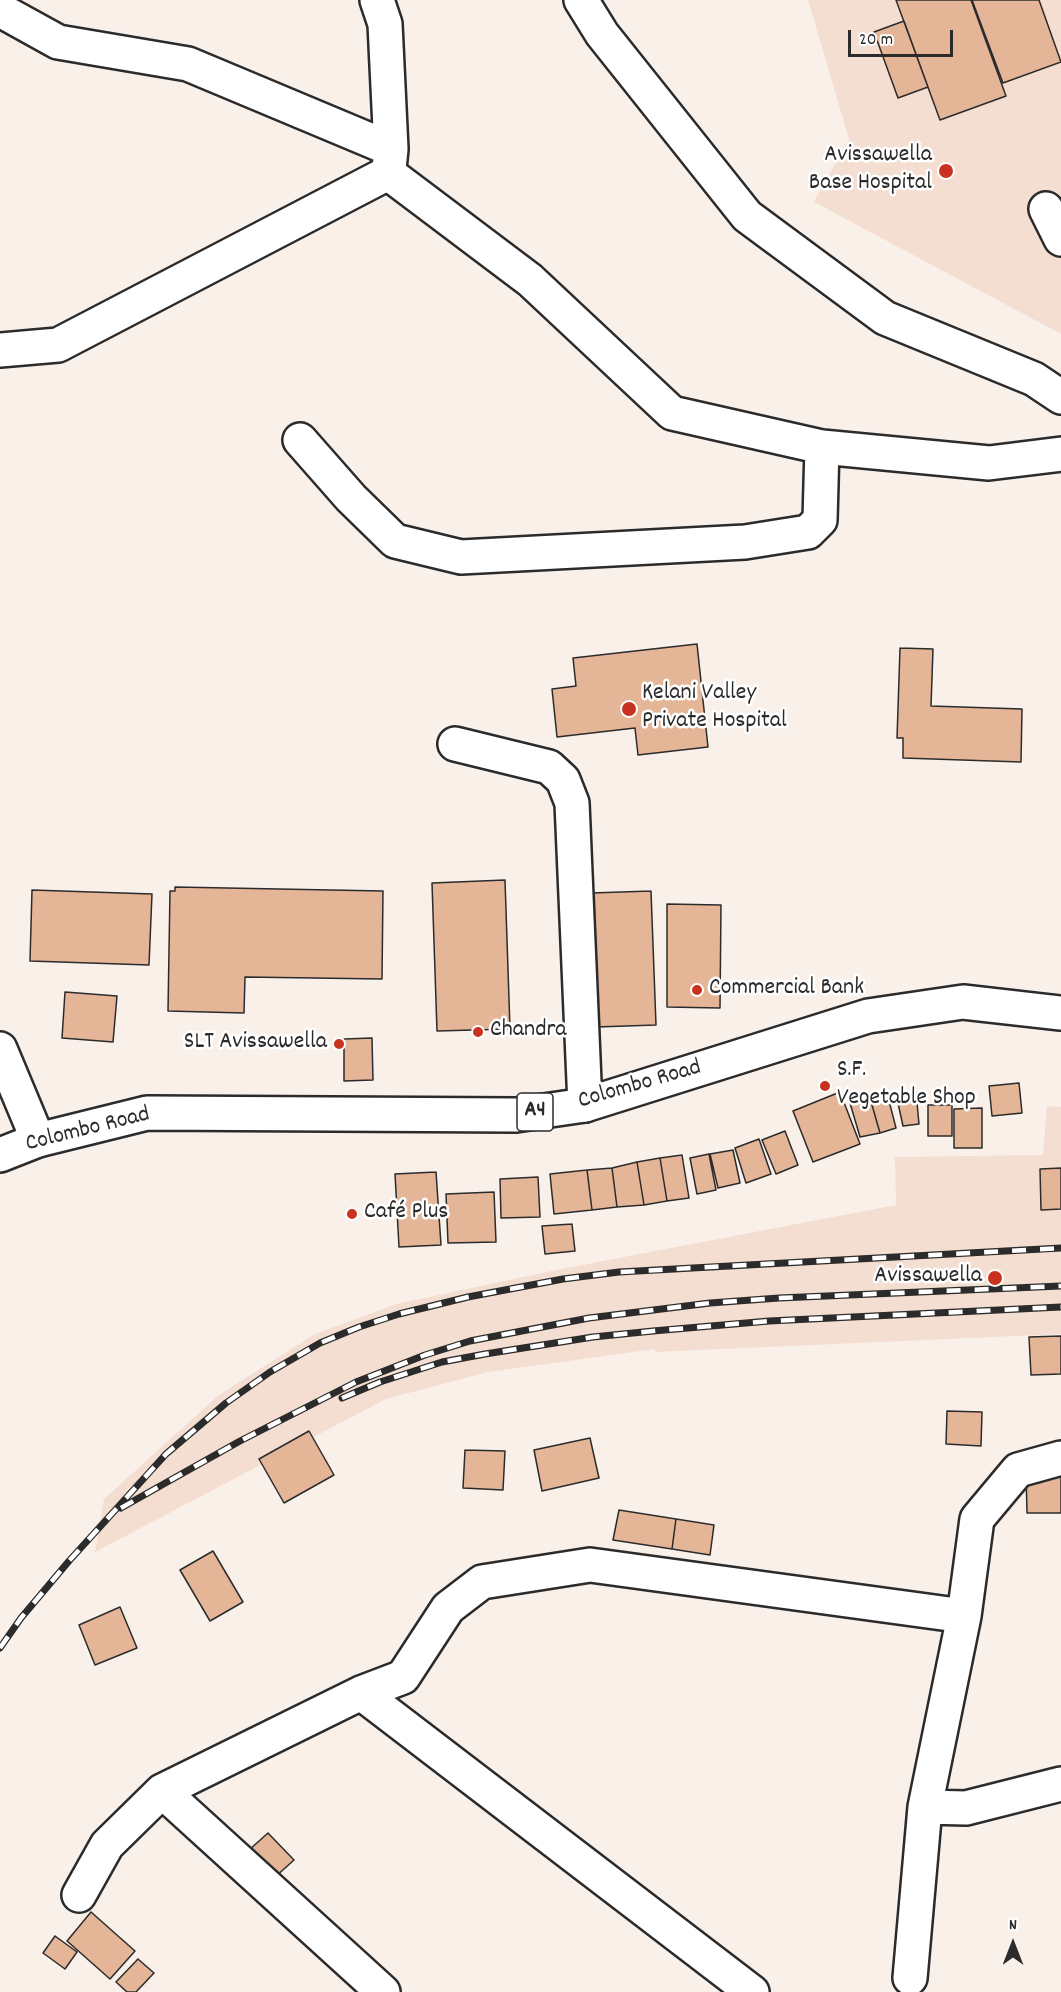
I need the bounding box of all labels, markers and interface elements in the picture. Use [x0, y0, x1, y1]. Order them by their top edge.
scale bar [851, 18, 956, 56]
text: 20 m [859, 28, 893, 53]
place label: Avissawella Base Hospital [809, 143, 932, 199]
marker: Avissawella Base Hospital [937, 162, 955, 180]
place label: Kelani Valley Private Hospital [642, 681, 787, 737]
marker: Kelani Valley Private Hospital [620, 700, 638, 718]
place label: Commercial Bank [709, 976, 864, 1004]
marker: Commercial Bank [690, 983, 704, 997]
place label: Chandra [490, 1018, 567, 1046]
marker: Chandra [471, 1025, 485, 1039]
place label: SLT Avissawella [184, 1030, 327, 1058]
marker: SLT Avissawella [332, 1037, 346, 1051]
street label: Colombo Road [575, 1055, 705, 1117]
place label: S.F. Vegetable Shop [837, 1058, 976, 1114]
marker: S.F. Vegetable Shop [818, 1079, 832, 1093]
road number: A4 [517, 1093, 553, 1131]
street label: Colombo Road [23, 1102, 153, 1160]
place label: Café Plus [364, 1200, 448, 1228]
marker: Café Plus [345, 1207, 359, 1221]
place label: Avissawella [874, 1264, 982, 1292]
marker: Avissawella [986, 1269, 1004, 1287]
north arrow [983, 1914, 1043, 1974]
text: N [1009, 1914, 1017, 1937]

